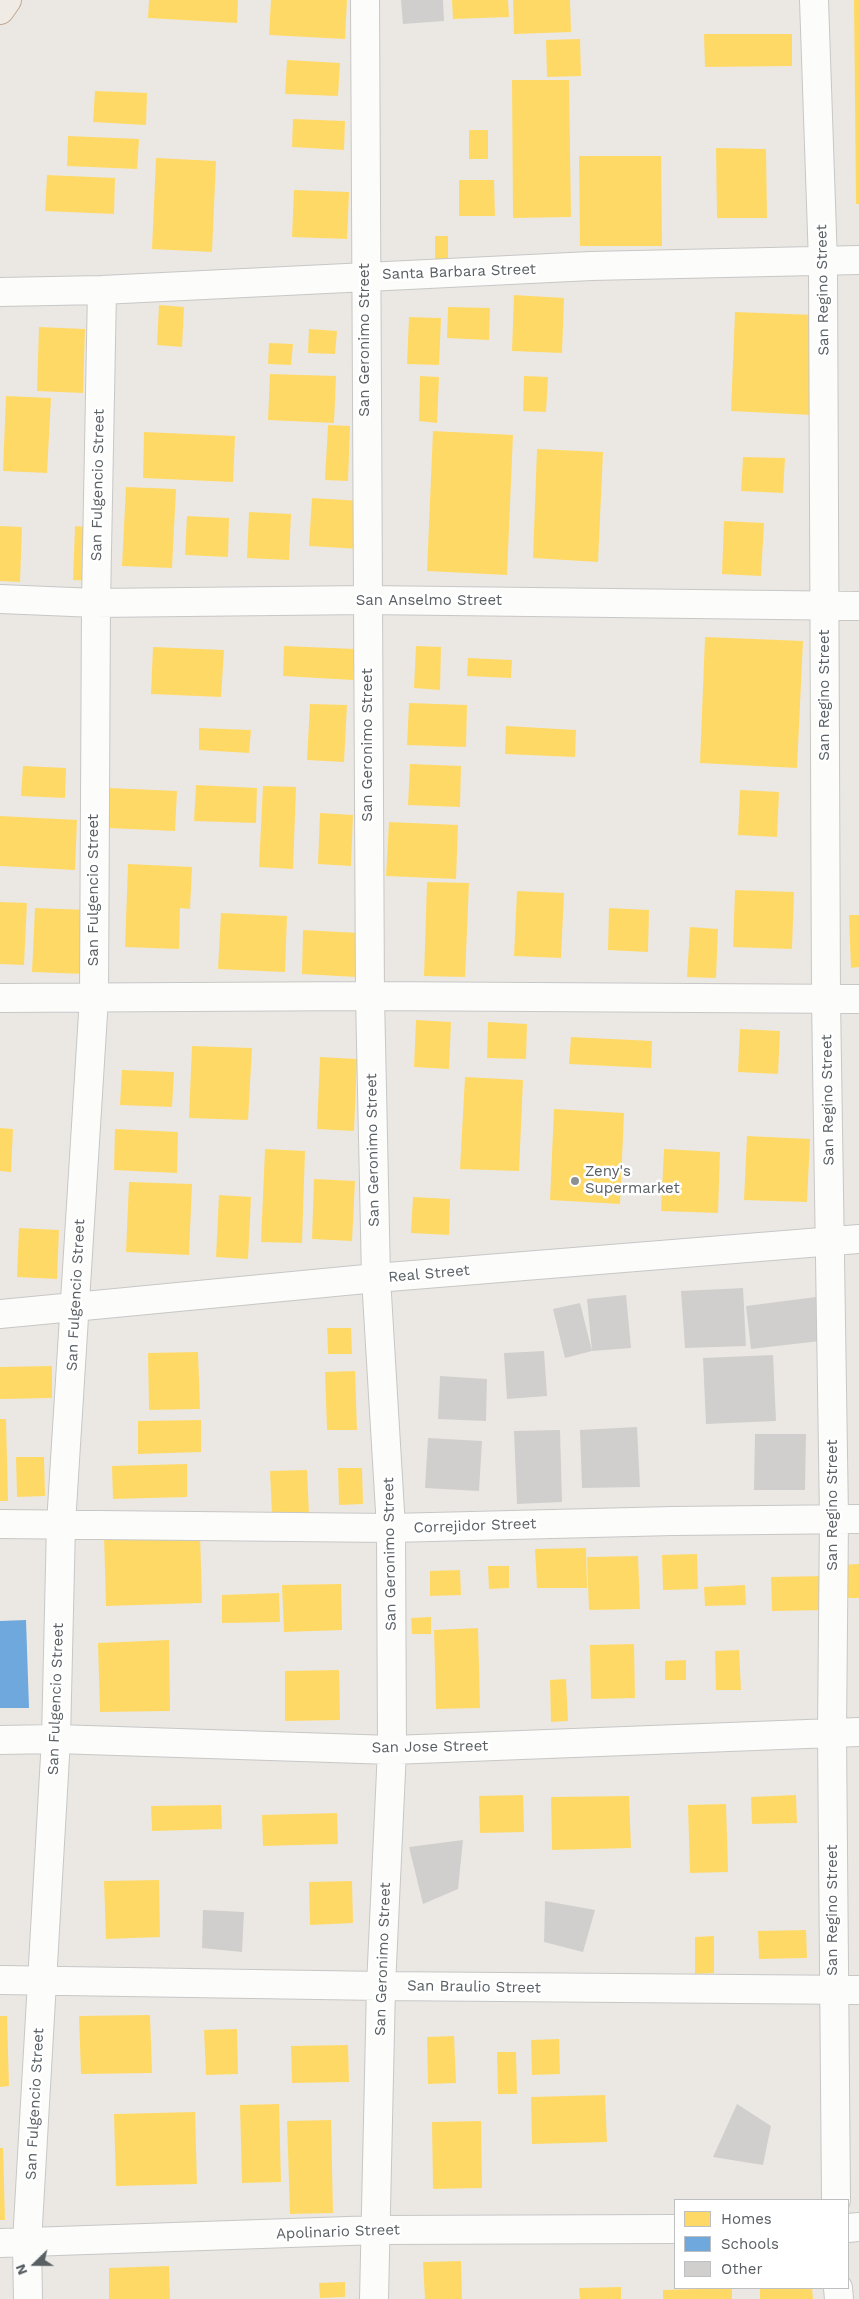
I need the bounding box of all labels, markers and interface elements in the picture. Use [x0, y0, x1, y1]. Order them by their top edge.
street label: San Regino Street [813, 224, 833, 356]
street label: Santa Barbara Street [382, 260, 536, 284]
street label: San Geronimo Street [356, 263, 374, 417]
street label: San Fulgencio Street [88, 409, 108, 561]
street label: San Anselmo Street [356, 592, 502, 610]
street label: San Regino Street [816, 629, 834, 761]
street label: San Geronimo Street [359, 668, 377, 822]
street label: San Fulgencio Street [85, 814, 103, 966]
street label: San Regino Street [818, 1034, 838, 1166]
street label: San Geronimo Street [363, 1073, 383, 1227]
place label: Zeny's Supermarket [585, 1163, 680, 1198]
marker: Zeny's Supermarket [569, 1175, 581, 1187]
street label: San Fulgencio Street [63, 1218, 89, 1372]
street label: Real Street [388, 1261, 470, 1287]
street label: San Regino Street [824, 1439, 842, 1571]
street label: San Geronimo Street [380, 1477, 400, 1631]
street label: Correjidor Street [413, 1515, 537, 1537]
street label: San Fulgencio Street [44, 1623, 68, 1775]
street label: San Jose Street [372, 1737, 488, 1757]
street label: San Regino Street [824, 1844, 842, 1976]
street label: San Geronimo Street [371, 1882, 395, 2036]
street label: San Braulio Street [407, 1977, 541, 1997]
street label: San Fulgencio Street [22, 2027, 48, 2181]
legend [674, 2199, 849, 2289]
text: Homes [721, 2210, 772, 2228]
street label: Apolinario Street [276, 2221, 400, 2243]
text: Schools [721, 2235, 779, 2253]
north arrow [10, 2239, 60, 2289]
text: Other [721, 2260, 763, 2278]
text: N [12, 2262, 30, 2277]

